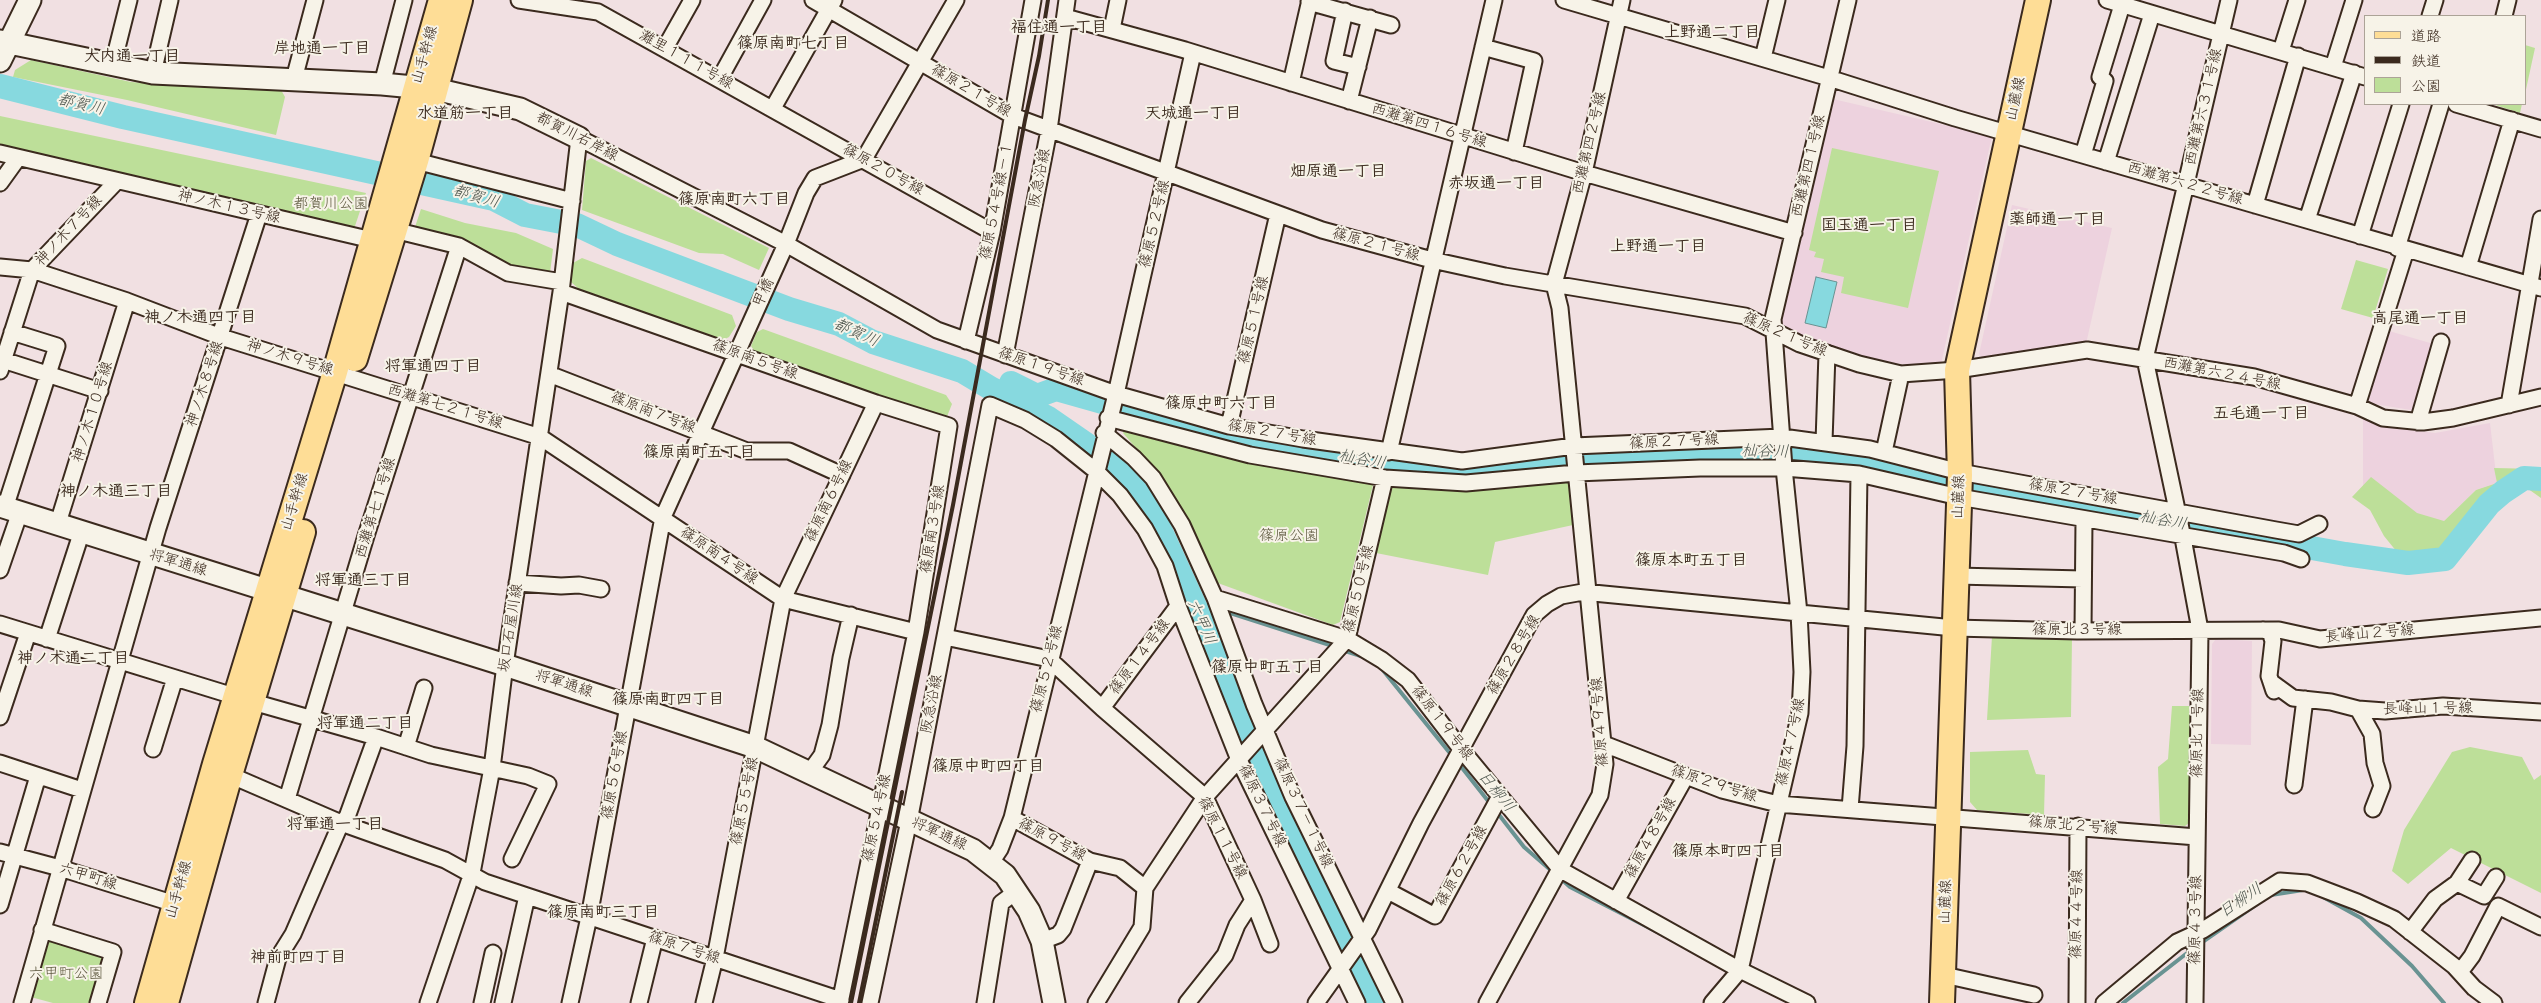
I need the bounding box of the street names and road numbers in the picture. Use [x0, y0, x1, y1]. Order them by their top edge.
street label: 山手幹線 [408, 24, 442, 86]
street label: 灘里１１１号線 [636, 27, 736, 93]
street label: 西灘第六３１号線 [2182, 47, 2226, 167]
street label: 篠原２１号線 [928, 61, 1014, 121]
street label: 山麓線 [2003, 75, 2029, 123]
street label: 西灘第四２号線 [1569, 90, 1611, 196]
street label: 西灘第四１６号線 [1369, 100, 1489, 152]
street label: 都賀川右岸線 [533, 109, 621, 165]
street label: 西灘第四１号線 [1788, 113, 1830, 219]
street label: 篠原２０号線 [839, 140, 927, 200]
street label: 篠原５４号線－１ [977, 140, 1017, 262]
street label: 阪急沿線 [1025, 147, 1055, 209]
street label: 西灘第六２２号線 [2125, 159, 2245, 209]
street label: 篠原５２号線 [1136, 178, 1174, 270]
street label: 神ノ木１３号線 [176, 186, 282, 228]
street label: 神ノ木７号線 [32, 192, 106, 270]
street label: 篠原２１号線 [1330, 225, 1422, 265]
street label: 篠原５１号線 [1235, 274, 1273, 366]
street label: 甲橋 [750, 276, 778, 310]
street label: 篠原２１号線 [1740, 309, 1830, 361]
street label: 神ノ木９号線 [244, 336, 336, 380]
street label: 篠原南５号線 [710, 336, 800, 384]
street label: 神ノ木８号線 [183, 338, 227, 430]
street label: 篠原１９号線 [996, 344, 1086, 390]
street label: 西灘第六２４号線 [2161, 354, 2283, 394]
street label: 神ノ木１０号線 [69, 359, 117, 465]
street label: 西灘第七２１号線 [385, 381, 505, 433]
street label: 篠原南７号線 [608, 388, 698, 438]
street label: 篠原２７号線 [1226, 416, 1318, 450]
street label: 篠原２７号線 [1629, 431, 1719, 453]
street label: 西灘第七１号線 [352, 455, 400, 561]
street label: 篠原南６号線 [801, 457, 857, 545]
street label: 山手幹線 [278, 471, 312, 533]
street label: 山麓線 [1949, 474, 1969, 520]
street label: 篠原２７号線 [2027, 475, 2119, 509]
street label: 篠原南３号線 [917, 483, 949, 575]
street label: 篠原南４号線 [677, 523, 761, 589]
street label: 篠原５０号線 [1340, 543, 1378, 635]
street label: 将軍通線 [147, 546, 209, 580]
street label: 坂口石屋川線 [495, 582, 527, 674]
street label: 篠原２８号線 [1484, 612, 1544, 698]
street label: 篠原１４号線 [1106, 616, 1174, 698]
street label: 篠原北３号線 [2032, 621, 2122, 639]
street label: 長峰山２号線 [2324, 621, 2416, 647]
street label: 篠原５２号線 [1027, 623, 1067, 715]
street label: 将軍通線 [533, 666, 595, 702]
street label: 阪急沿線 [917, 673, 947, 735]
street label: 篠原４９号線 [1588, 676, 1612, 768]
street label: 篠原１９号線 [1407, 682, 1477, 764]
street label: 篠原北１号線 [2188, 688, 2208, 778]
street label: 篠原４７号線 [1773, 696, 1809, 788]
street label: 長峰山１号線 [2383, 699, 2473, 719]
street label: 篠原５６号線 [598, 729, 632, 821]
street label: 篠原５５号線 [728, 755, 762, 847]
street label: 篠原３７－１号線 [1269, 755, 1337, 871]
street label: 篠原３７号線 [1234, 762, 1290, 850]
street label: 篠原２９号線 [1668, 762, 1760, 806]
street label: 篠原５４号線 [859, 772, 895, 864]
street label: 篠原１１号線 [1194, 794, 1250, 882]
street label: 篠原４８号線 [1621, 794, 1681, 882]
street label: 将軍通線 [908, 813, 970, 855]
street label: 篠原北２号線 [2027, 813, 2119, 839]
street label: 篠原９号線 [1015, 814, 1089, 866]
street label: 篠原６２号線 [1432, 822, 1492, 910]
street label: 山手幹線 [162, 859, 196, 921]
street label: 六甲町線 [57, 860, 119, 894]
street label: 篠原４４号線 [2067, 869, 2087, 959]
street label: 篠原４３号線 [2186, 875, 2206, 965]
street label: 山麓線 [1937, 879, 1955, 925]
street label: 篠原７号線 [646, 928, 722, 968]

